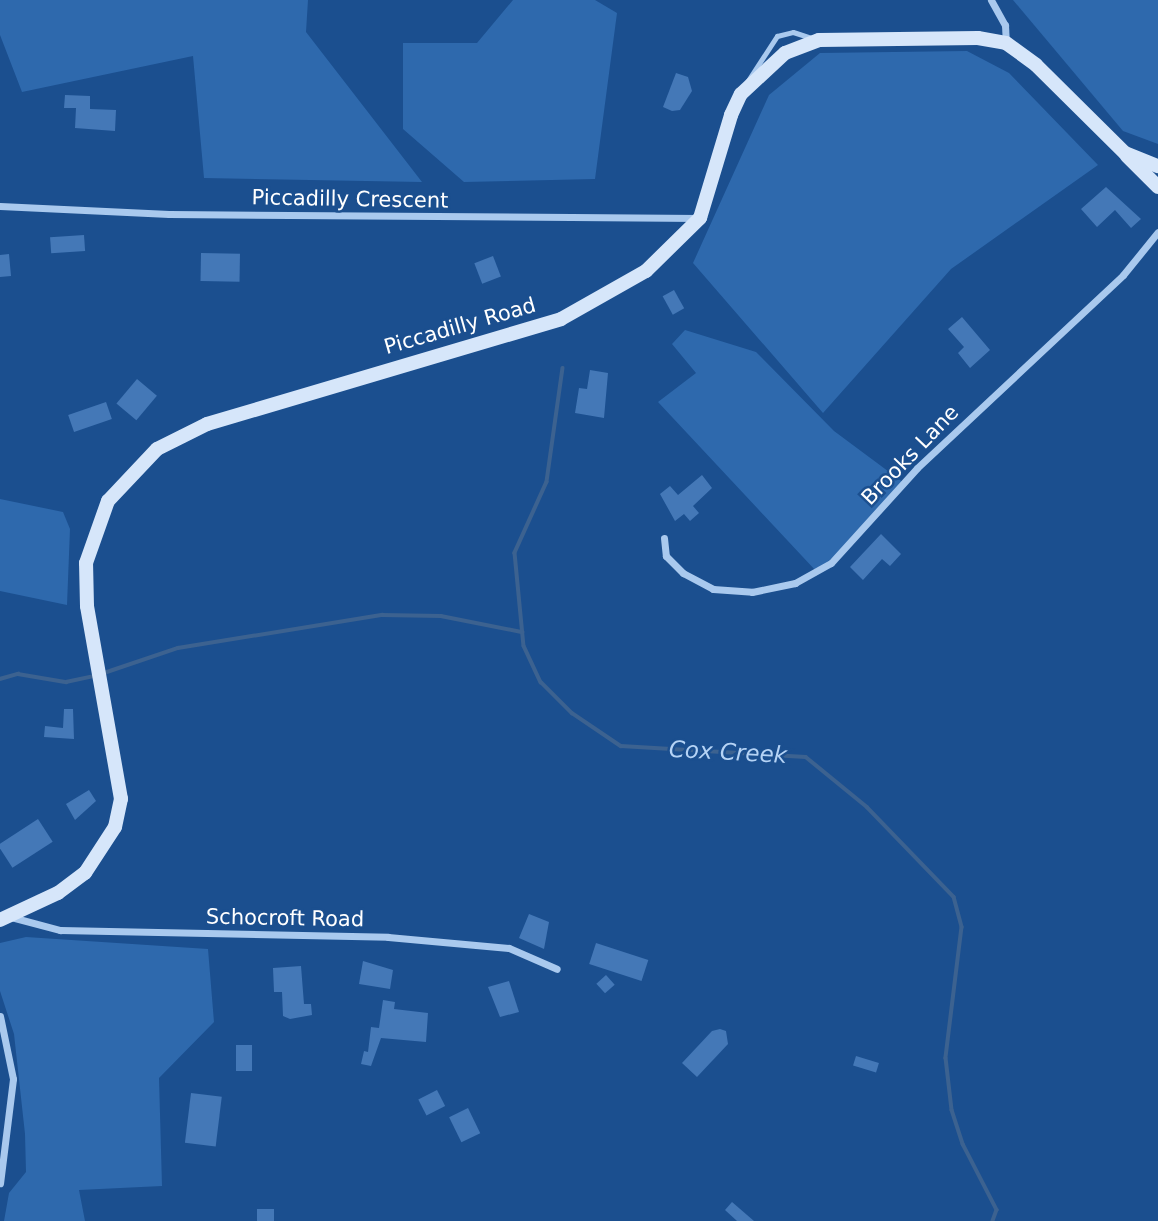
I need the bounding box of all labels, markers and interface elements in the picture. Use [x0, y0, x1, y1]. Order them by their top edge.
street label: Piccadilly Crescent [251, 185, 449, 213]
street label: Piccadilly Road [381, 292, 539, 360]
street label: Brooks Lane [856, 400, 964, 510]
water label: Cox Creek [668, 735, 788, 769]
street label: Schocroft Road [206, 904, 364, 932]

